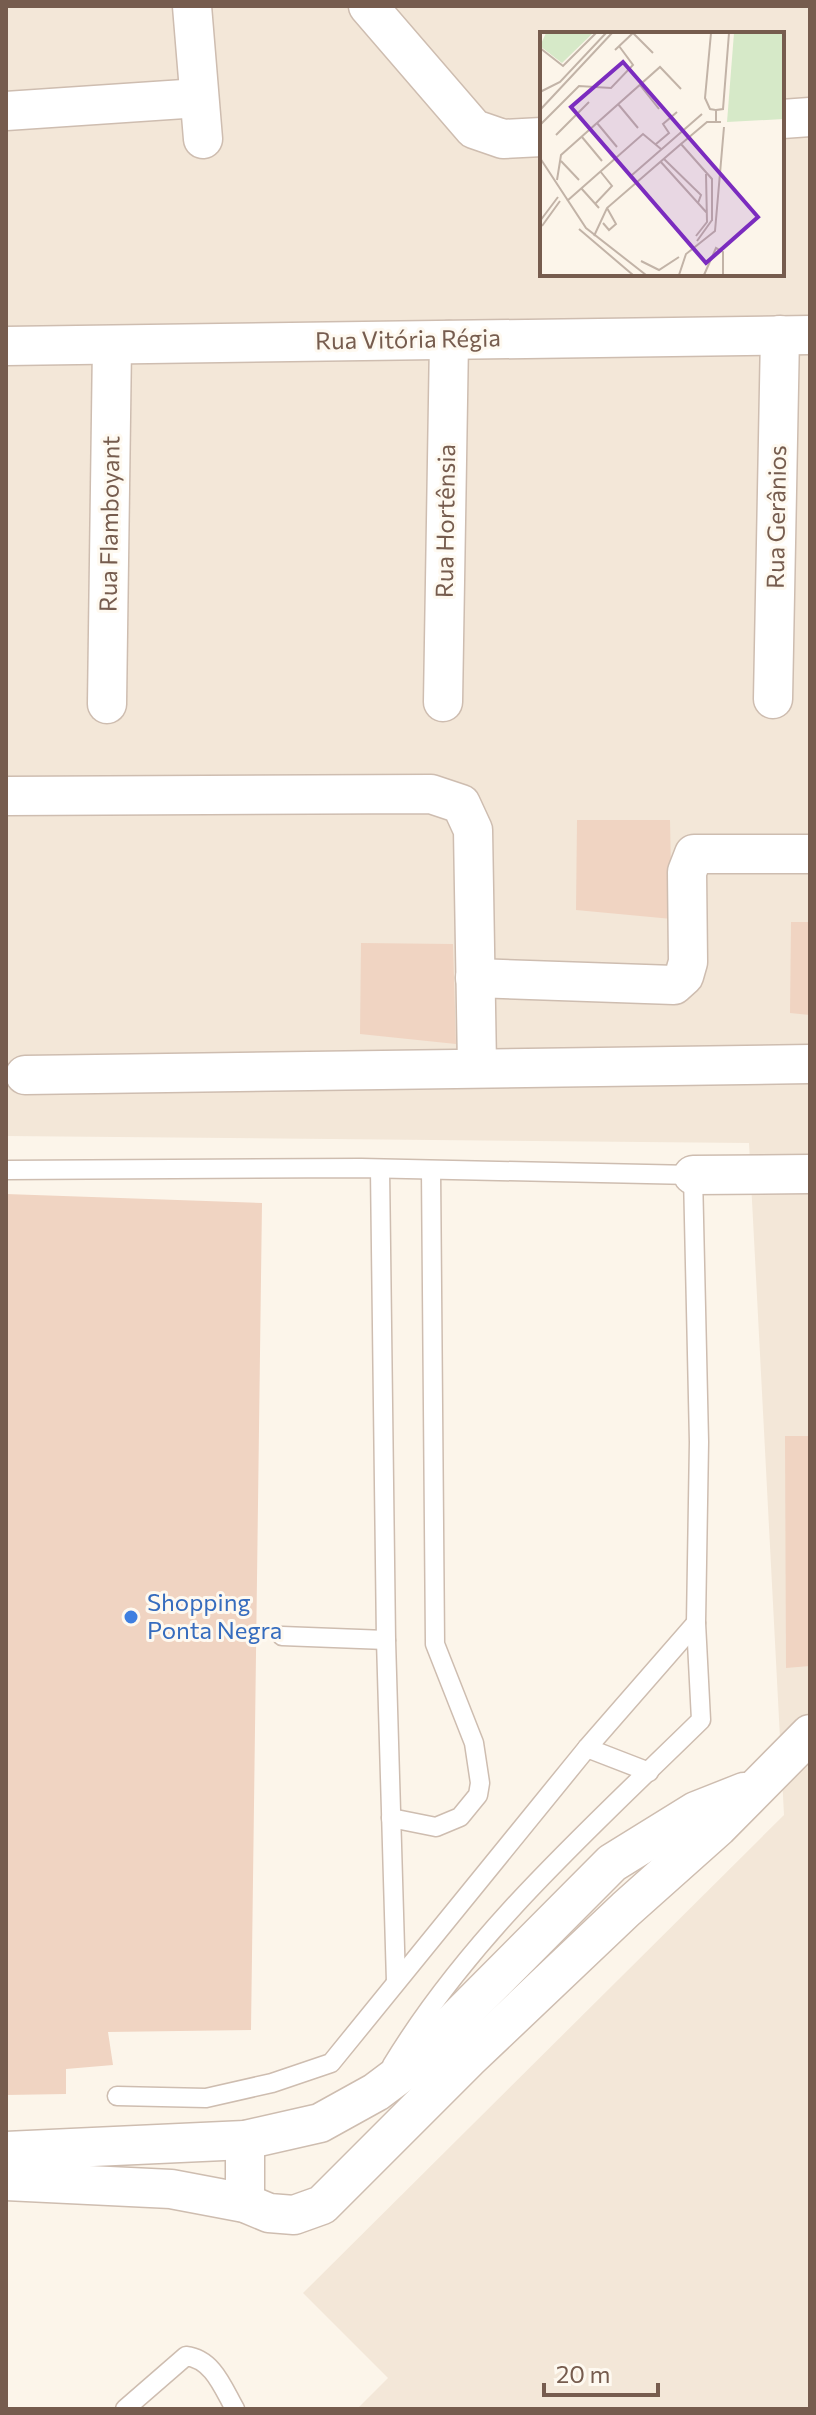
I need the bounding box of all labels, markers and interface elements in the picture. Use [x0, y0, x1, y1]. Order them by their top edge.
inset map [540, 32, 784, 276]
street label: Rua Vitória Régia [315, 322, 501, 355]
street label: Rua Flamboyant [92, 435, 125, 612]
street label: Rua Hortênsia [429, 444, 460, 598]
street label: Rua Gerânios [760, 445, 791, 589]
place label: Shopping Ponta Negra [147, 1587, 282, 1644]
marker: Shopping Ponta Negra [122, 1608, 140, 1626]
scale bar [544, 2347, 658, 2397]
text: 20 m [556, 2359, 610, 2388]

